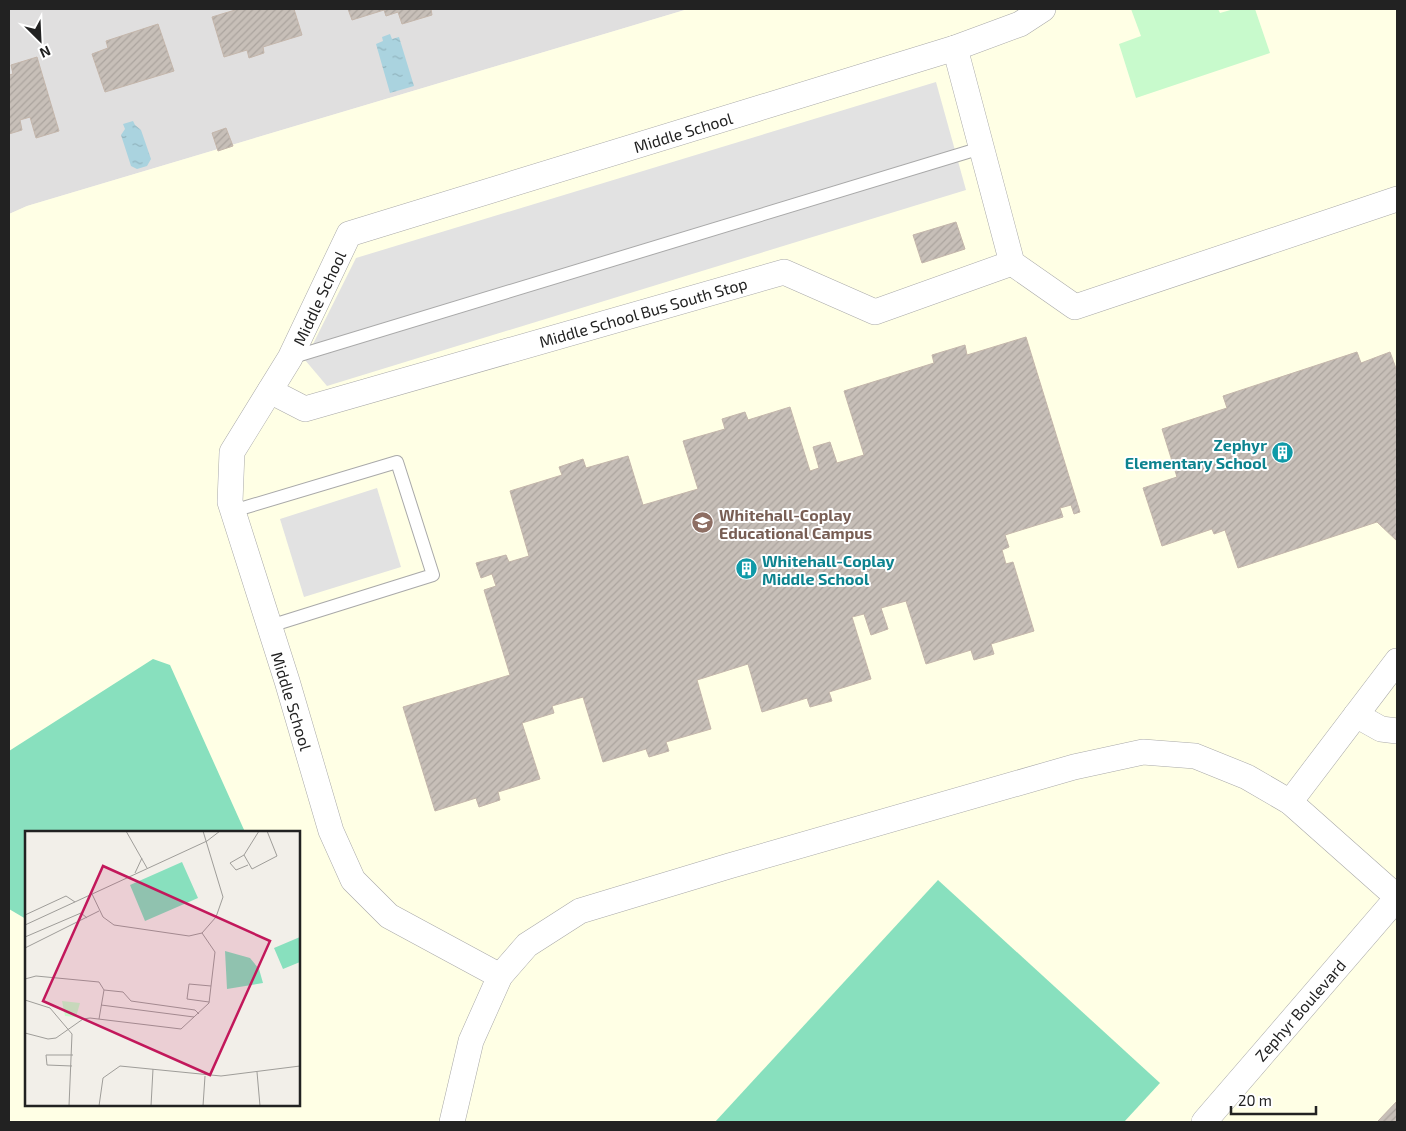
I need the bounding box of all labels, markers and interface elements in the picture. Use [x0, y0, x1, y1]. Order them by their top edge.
north arrow [15, 15, 65, 65]
text: N [37, 43, 54, 62]
street label: Middle School [631, 108, 735, 156]
street label: Middle School [289, 247, 349, 348]
street label: Middle School Bus South Stop [537, 273, 749, 351]
place label: Zephyr Elementary School [1125, 435, 1268, 473]
building icon: Zephyr Elementary School [1271, 441, 1295, 465]
place label: Whitehall-Coplay Educational Campus [719, 505, 872, 542]
school or university icon: Whitehall-Coplay Educational Campus [691, 511, 715, 535]
place label: Whitehall-Coplay Middle School [762, 551, 895, 588]
building icon: Whitehall-Coplay Middle School [734, 557, 758, 581]
street label: Middle School [268, 649, 316, 753]
inset map [25, 831, 300, 1106]
street label: Zephyr Boulevard [1251, 955, 1349, 1065]
scale bar [1231, 1084, 1316, 1116]
text: 20 m [1238, 1091, 1272, 1109]

